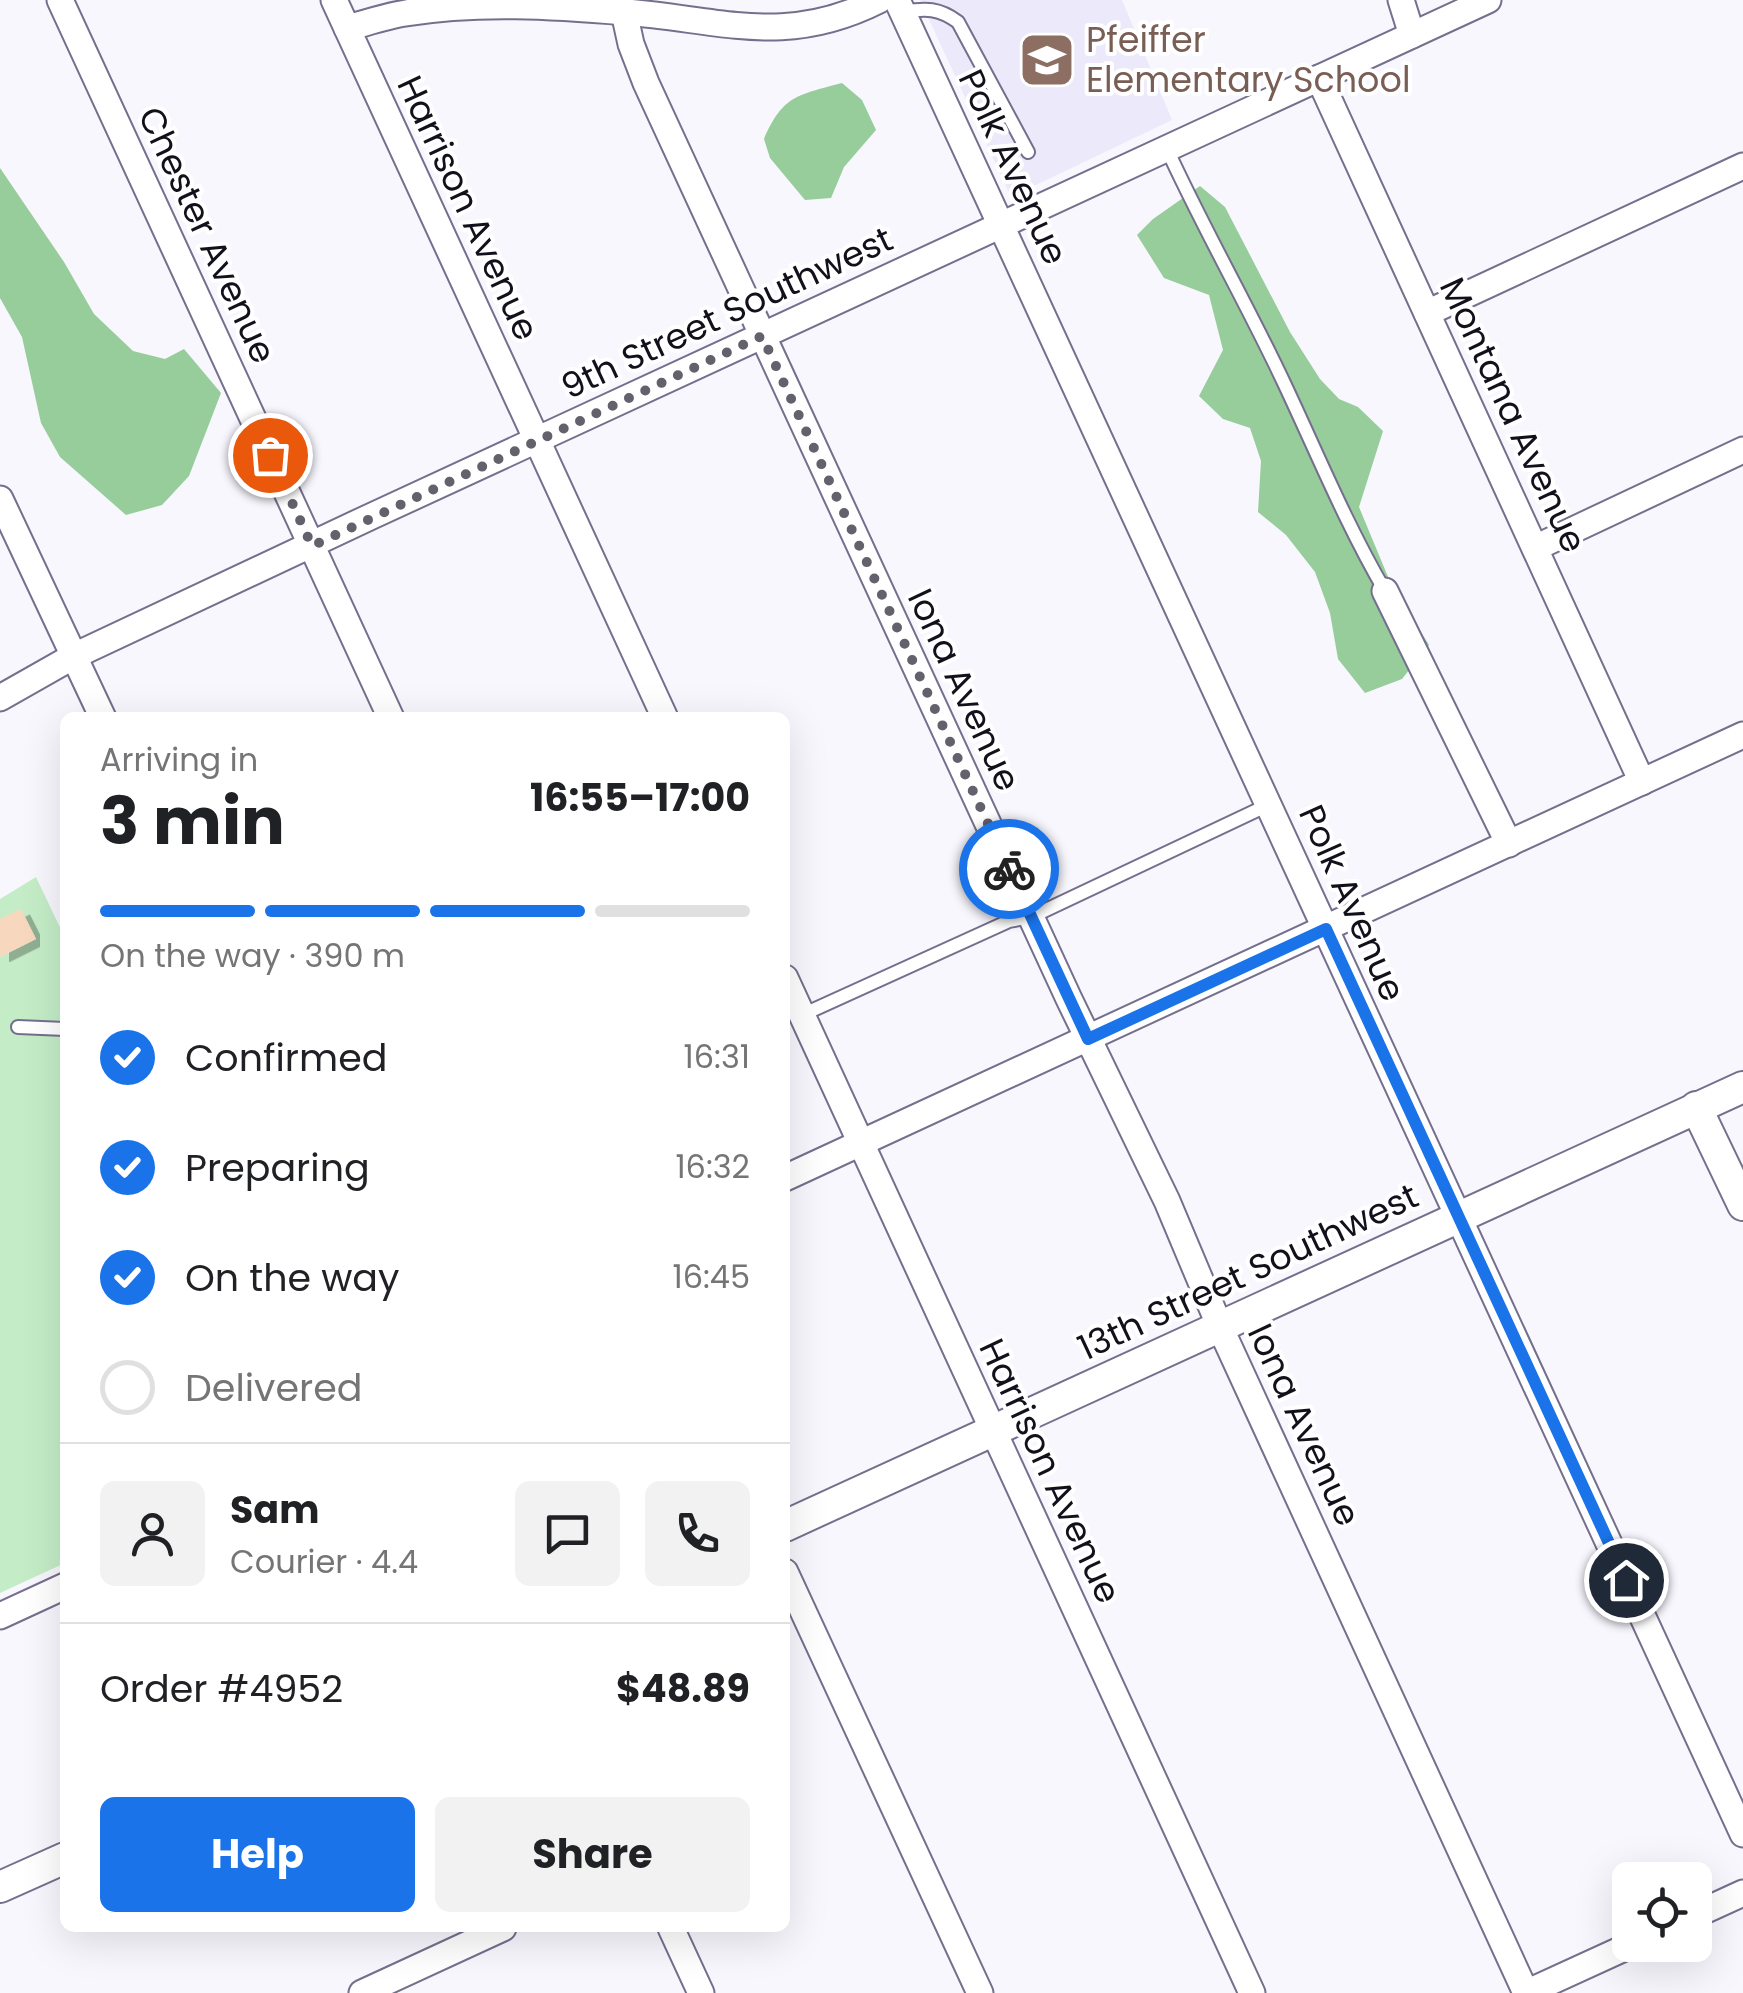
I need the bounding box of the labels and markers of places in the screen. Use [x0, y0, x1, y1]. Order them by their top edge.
place label: Pfeiffer Elementary School [1086, 15, 1411, 104]
school or university icon: Pfeiffer Elementary School [1017, 30, 1077, 90]
pin [228, 413, 313, 498]
pin [1584, 1538, 1669, 1623]

